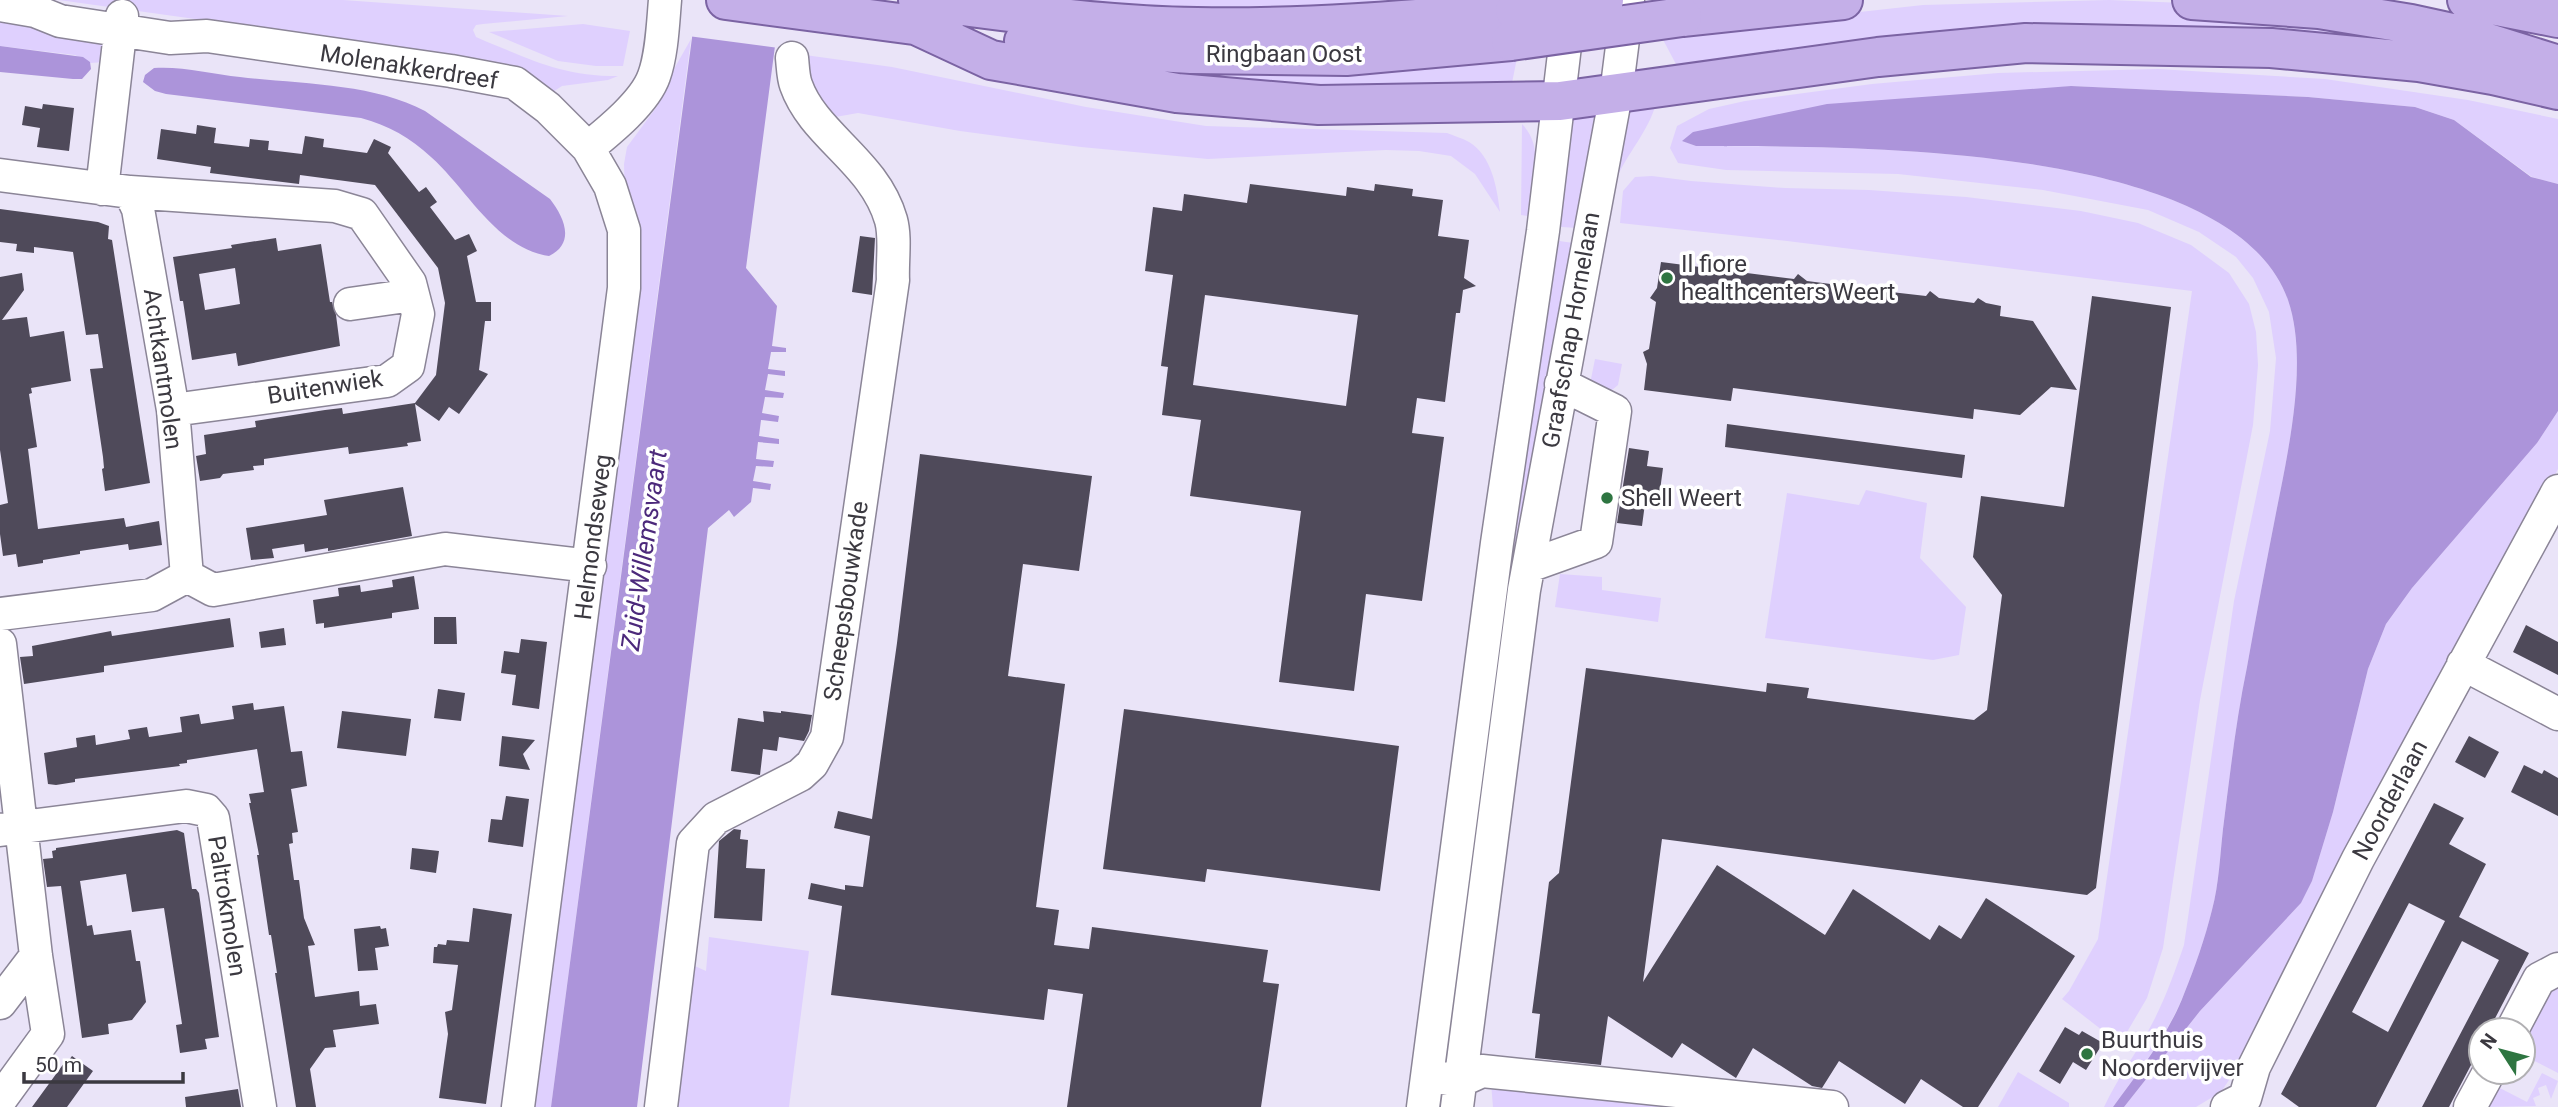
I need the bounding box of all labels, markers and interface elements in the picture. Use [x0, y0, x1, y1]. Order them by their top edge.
street label: Molenakkerdreef [318, 39, 500, 95]
street label: Ringbaan Oost [1206, 40, 1362, 68]
street label: Graafschap Hornelaan [1536, 210, 1606, 450]
place label: Il fiore healthcenters Weert [1681, 250, 1896, 306]
marker: Il fiore healthcenters Weert [1659, 270, 1675, 286]
street label: Achtkantmolen [138, 287, 188, 451]
street label: Buitenwiek [265, 364, 386, 410]
water label: Zuid-Willemsvaart [615, 447, 673, 653]
street label: Helmondseweg [569, 453, 617, 621]
place label: Shell Weert [1621, 484, 1742, 512]
marker: Shell Weert [1599, 490, 1615, 506]
street label: Scheepsbouwkade [818, 499, 874, 703]
street label: Noorderlaan [2347, 735, 2433, 865]
street label: Paltrokmolen [202, 834, 252, 978]
north arrow [2467, 1016, 2537, 1086]
place label: Buurthuis Noordervijver [2101, 1026, 2244, 1082]
text: N [2475, 1029, 2502, 1053]
scale bar [24, 1040, 184, 1084]
marker: Buurthuis Noordervijver [2079, 1046, 2095, 1062]
text: 50 m [35, 1053, 82, 1077]

